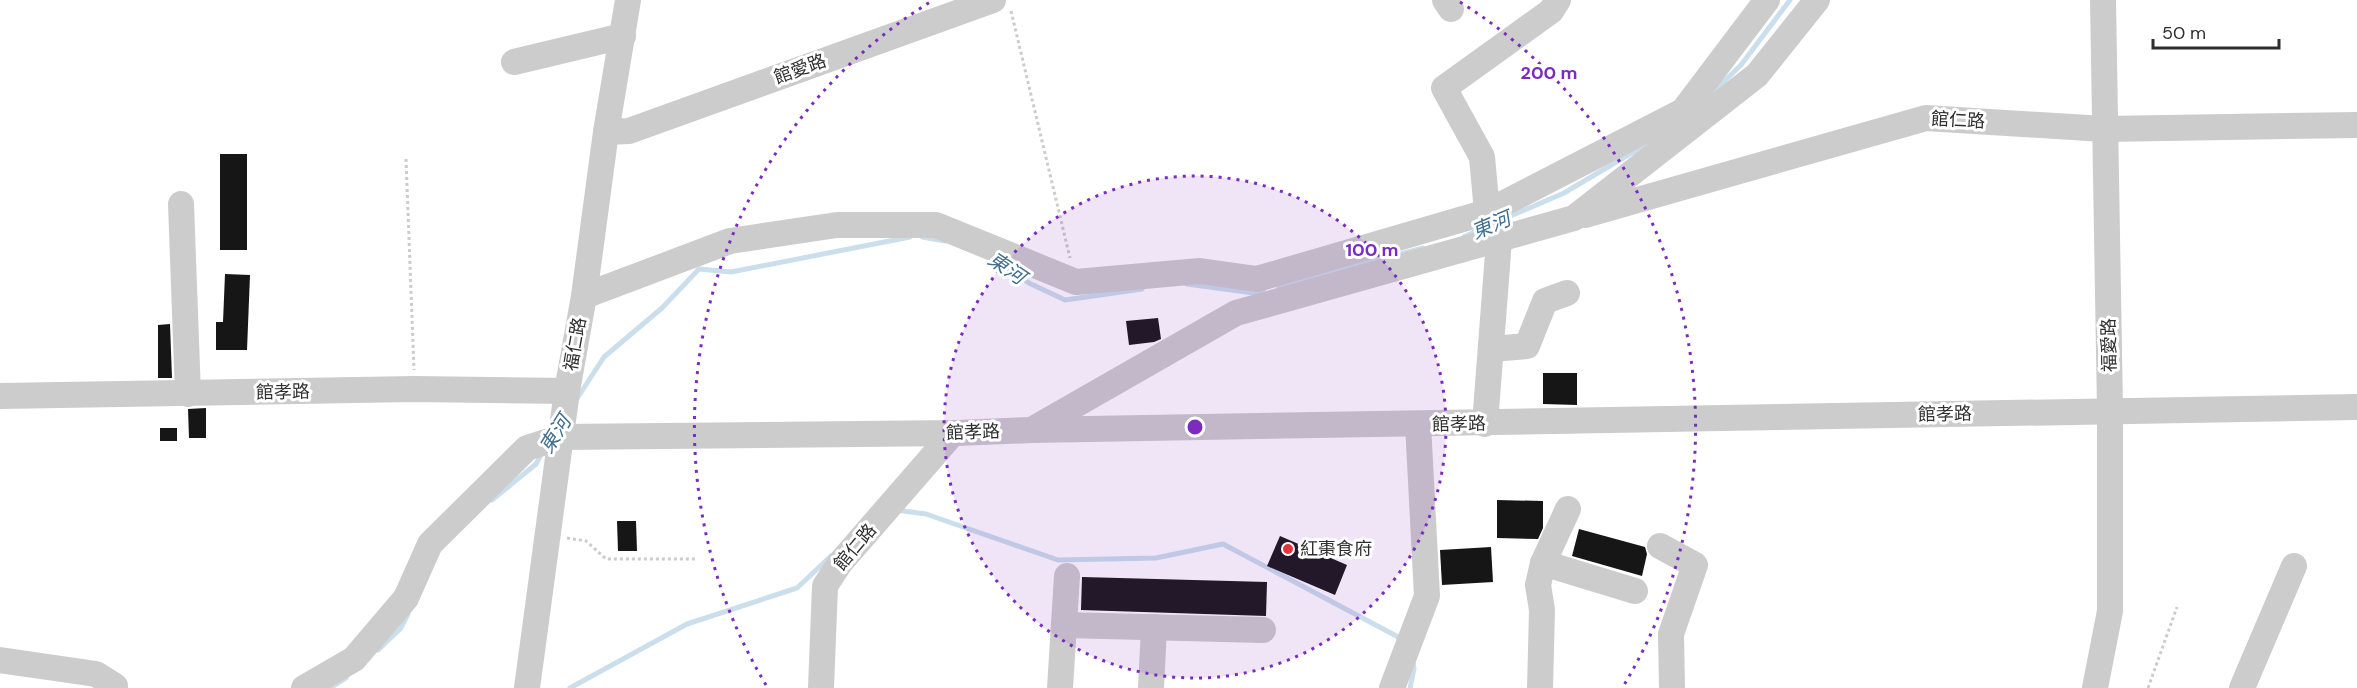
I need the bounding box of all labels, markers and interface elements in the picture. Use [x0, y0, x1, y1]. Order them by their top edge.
scale bar [2153, 12, 2279, 50]
text: 50 m [2162, 21, 2206, 45]
street label: 館愛路 [771, 48, 829, 90]
text: 200 m [1521, 61, 1577, 85]
street label: 館仁路 [1930, 107, 1986, 133]
water label: 東河 [1468, 204, 1518, 245]
text: 100 m [1345, 238, 1399, 262]
water label: 東河 [983, 246, 1034, 292]
street label: 福仁路 [558, 315, 592, 373]
street label: 福愛路 [2097, 318, 2121, 372]
street label: 館孝路 [256, 380, 310, 404]
street label: 館孝路 [1918, 402, 1972, 426]
water label: 東河 [533, 407, 579, 458]
street label: 館孝路 [1432, 412, 1486, 436]
centre of rings [1185, 417, 1205, 437]
street label: 館孝路 [946, 419, 1000, 445]
street label: 館仁路 [828, 519, 882, 575]
place label: 紅棗食府 [1300, 537, 1372, 561]
marker: 紅棗食府 [1281, 542, 1295, 556]

